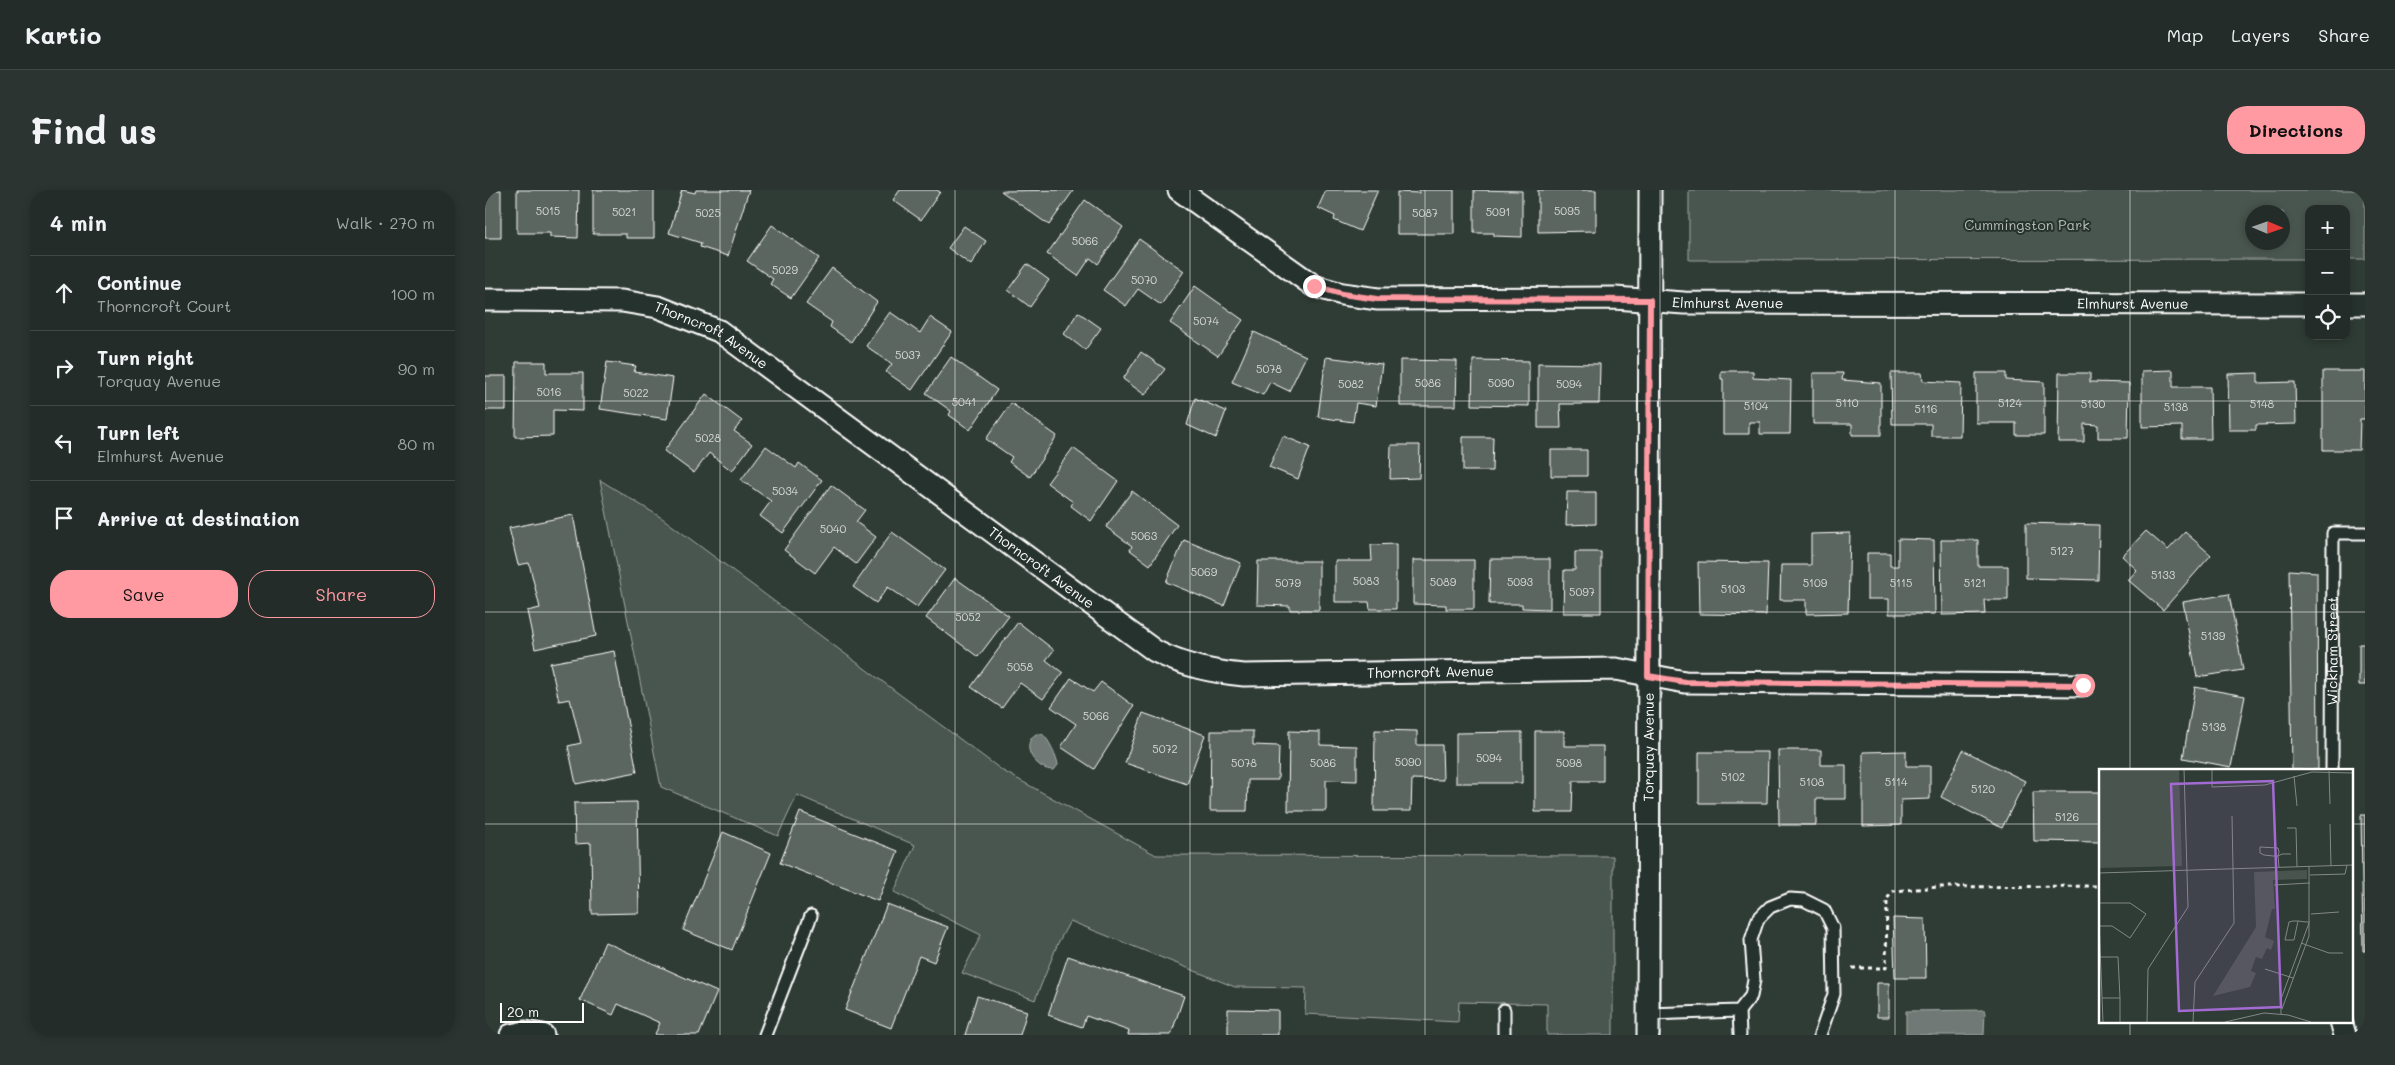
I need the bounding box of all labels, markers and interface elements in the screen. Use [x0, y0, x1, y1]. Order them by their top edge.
text: Kartio [25, 19, 101, 50]
text: Map [2167, 23, 2203, 47]
text: Layers [2231, 23, 2290, 47]
text: Share [2318, 23, 2370, 47]
button: Directions [2227, 106, 2365, 154]
text: Find us [30, 107, 157, 153]
house number: 5015 [536, 203, 560, 218]
house number: 5095 [1554, 203, 1580, 218]
house number: 5021 [612, 204, 636, 219]
house number: 5091 [1486, 204, 1510, 219]
house number: 5025 [695, 205, 721, 220]
house number: 5087 [1412, 205, 1438, 220]
north arrow [2245, 205, 2290, 250]
map controls [2305, 205, 2350, 340]
button: + [2305, 205, 2350, 250]
text: 4 min [50, 209, 107, 236]
text: Walk · 270 m [336, 212, 435, 233]
park label: Cummingston Park [1964, 215, 2090, 234]
house number: 5066 [1072, 233, 1098, 248]
button: − [2305, 250, 2350, 295]
house number: 5029 [772, 262, 798, 277]
text: Continue [97, 270, 182, 295]
house number: 5070 [1131, 272, 1157, 287]
route end [1303, 275, 1326, 298]
icon: ahead [50, 279, 78, 307]
text: 100 m [390, 283, 435, 304]
street label: Elmhurst Avenue [1671, 292, 1783, 312]
street label: Elmhurst Avenue [2077, 294, 2188, 313]
text: Thorncroft Court [97, 295, 231, 316]
button: locate [2305, 295, 2350, 340]
street label: Thorncroft Avenue [652, 297, 772, 373]
house number: 5074 [1193, 313, 1219, 328]
text: Turn right [97, 345, 194, 370]
house number: 5037 [895, 347, 921, 362]
icon: right [50, 354, 78, 382]
text: 90 m [398, 358, 435, 379]
house number: 5078 [1256, 361, 1282, 376]
text: Torquay Avenue [97, 370, 221, 391]
house number: 5086 [1415, 375, 1441, 390]
house number: 5090 [1488, 375, 1514, 390]
house number: 5082 [1338, 376, 1364, 391]
house number: 5094 [1556, 376, 1583, 391]
house number: 5016 [537, 384, 561, 399]
house number: 5022 [623, 385, 649, 400]
house number: 5041 [952, 394, 976, 409]
house number: 5110 [1835, 395, 1859, 410]
house number: 5124 [1998, 395, 2022, 410]
house number: 5130 [2081, 396, 2105, 411]
house number: 5148 [2250, 396, 2275, 411]
house number: 5104 [1744, 398, 1769, 413]
house number: 5138 [2164, 399, 2189, 414]
house number: 5116 [1915, 401, 1937, 416]
text: Turn left [97, 420, 180, 445]
icon: left [50, 429, 78, 457]
house number: 5028 [695, 430, 721, 445]
text: 80 m [398, 433, 435, 454]
text: Elmhurst Avenue [97, 445, 224, 466]
house number: 5034 [772, 483, 799, 498]
icon: arrive [50, 504, 78, 532]
text: Arrive at destination [97, 506, 300, 531]
house number: 5040 [820, 521, 846, 536]
street label: Thorncroft Avenue [985, 522, 1099, 612]
house number: 5063 [1131, 528, 1158, 543]
house number: 5127 [2050, 543, 2074, 558]
house number: 5069 [1191, 564, 1218, 579]
house number: 5133 [2151, 567, 2176, 582]
button: Save [50, 570, 238, 618]
button: Share [248, 570, 435, 618]
house number: 5083 [1353, 573, 1380, 588]
house number: 5089 [1430, 574, 1457, 589]
house number: 5093 [1507, 574, 1534, 589]
house number: 5079 [1275, 575, 1301, 590]
house number: 5109 [1803, 575, 1828, 590]
house number: 5115 [1890, 575, 1912, 590]
house number: 5121 [1964, 575, 1986, 590]
house number: 5103 [1721, 581, 1746, 596]
house number: 5097 [1569, 584, 1595, 599]
street label: Wickham Street [2322, 596, 2342, 706]
house number: 5052 [955, 609, 981, 624]
house number: 5139 [2201, 628, 2226, 643]
house number: 5058 [1007, 659, 1033, 674]
street label: Thorncroft Avenue [1367, 661, 1494, 682]
route start [2072, 674, 2095, 697]
street label: Torquay Avenue [1639, 693, 1658, 801]
house number: 5066 [1083, 708, 1109, 723]
house number: 5138 [2202, 719, 2227, 734]
house number: 5072 [1152, 741, 1178, 756]
house number: 5094 [1476, 750, 1503, 765]
house number: 5090 [1395, 754, 1421, 769]
house number: 5078 [1231, 755, 1257, 770]
house number: 5086 [1310, 755, 1336, 770]
house number: 5098 [1556, 755, 1583, 770]
house number: 5102 [1721, 769, 1745, 784]
inset map [2099, 769, 2353, 1022]
house number: 5108 [1800, 774, 1825, 789]
house number: 5114 [1885, 774, 1908, 789]
house number: 5120 [1971, 781, 1995, 796]
house number: 5126 [2055, 809, 2079, 824]
scale bar [500, 1000, 584, 1023]
text: 20 m [507, 1002, 539, 1021]

